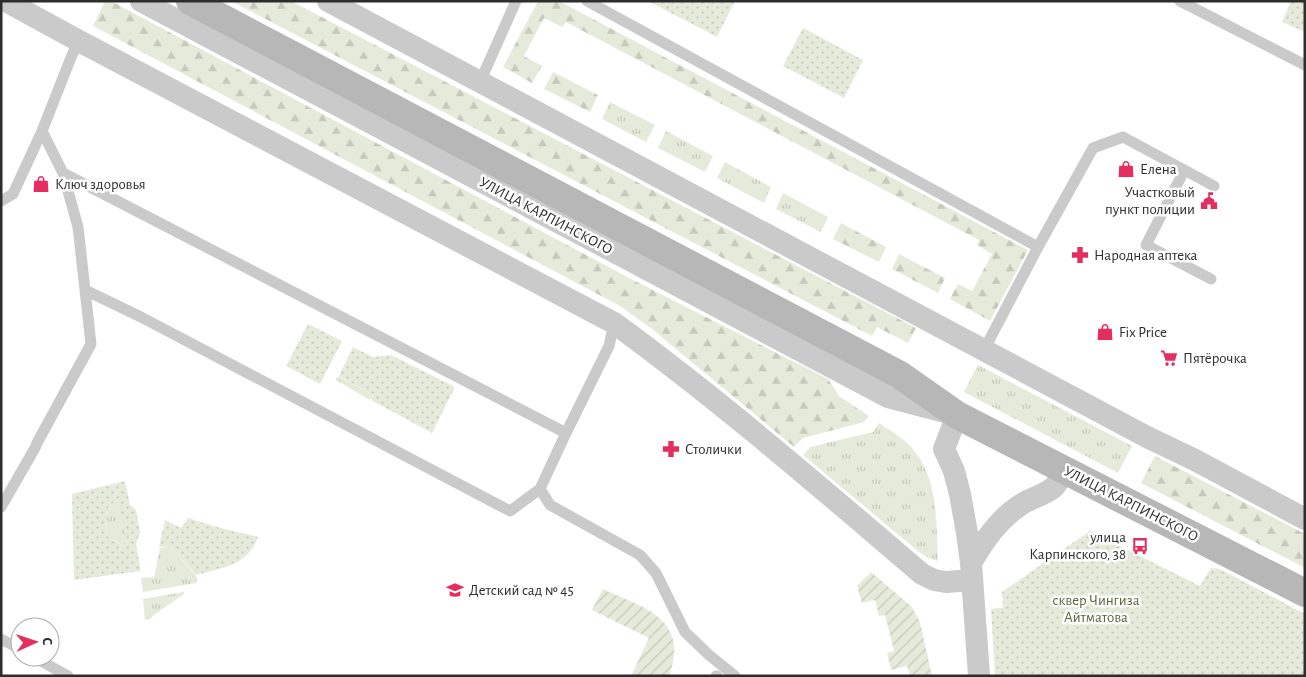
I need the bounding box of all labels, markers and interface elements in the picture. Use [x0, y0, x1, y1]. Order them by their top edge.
shop icon: Елена [1116, 159, 1136, 179]
place label: Елена [1140, 162, 1177, 177]
shop icon: Ключ здоровья [31, 174, 51, 194]
street label: УЛИЦА КАРПИНСКОГО [477, 174, 615, 258]
place label: Ключ здоровья [55, 177, 146, 192]
place label: Участковый пункт полиции [1105, 185, 1195, 217]
public building icon: Участковый пункт полиции [1199, 191, 1219, 211]
pharmacy icon: Народная аптека [1070, 245, 1090, 265]
place label: Народная аптека [1094, 248, 1198, 263]
shop icon: Fix Price [1095, 322, 1115, 342]
place label: Fix Price [1119, 325, 1167, 340]
supermarket icon: Пятёрочка [1159, 348, 1179, 368]
place label: Пятёрочка [1183, 351, 1247, 366]
pharmacy icon: Столички [661, 439, 681, 459]
place label: Столички [685, 442, 742, 457]
street label: УЛИЦА КАРПИНСКОГО [1061, 464, 1201, 544]
place label: улица Карпинского, 38 [1029, 530, 1126, 562]
bus stop icon: улица Карпинского, 38 [1130, 536, 1150, 556]
school or university icon: Детский сад № 45 [445, 580, 465, 600]
place label: Детский сад № 45 [469, 583, 574, 598]
park label: сквер Чингиза Айтматова [1052, 593, 1140, 625]
north arrow [10, 617, 60, 667]
text: С [40, 637, 54, 646]

